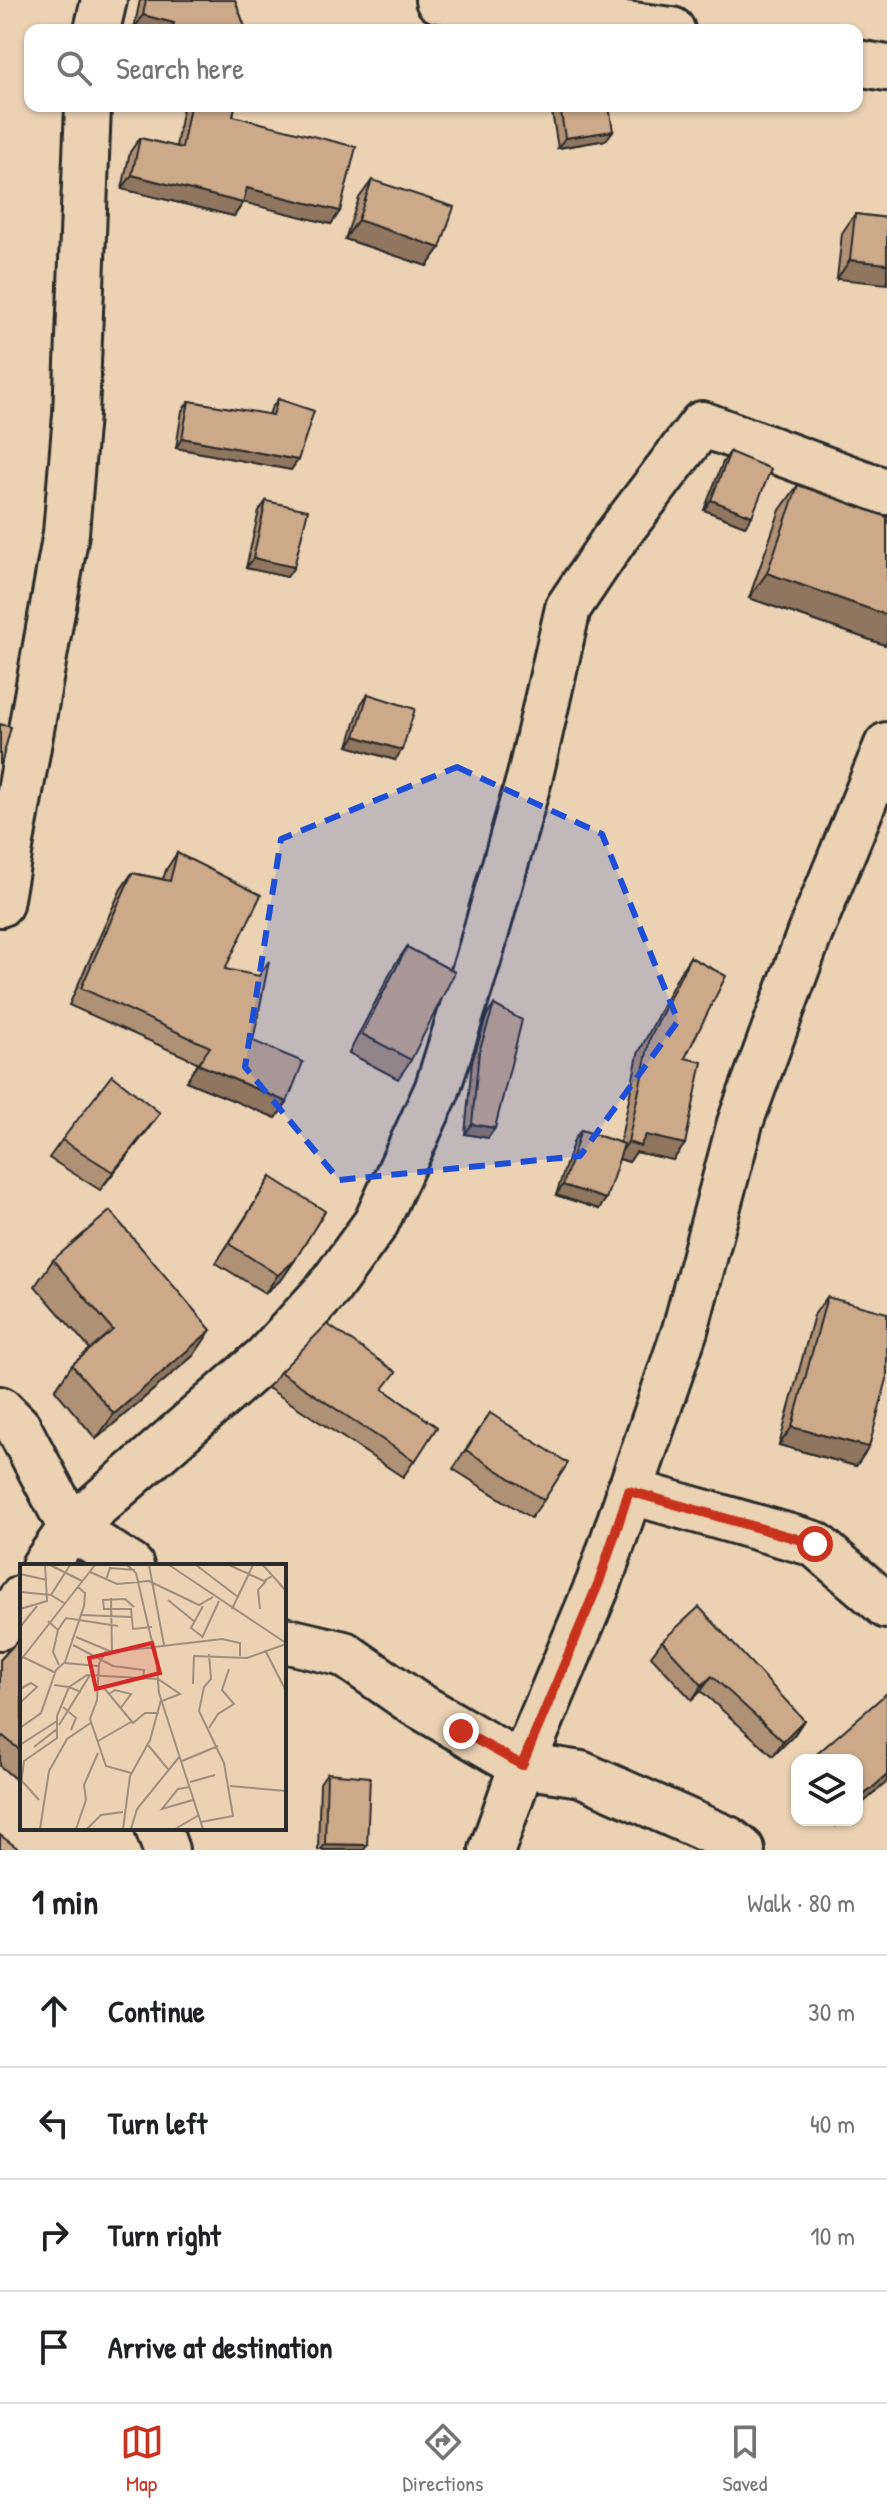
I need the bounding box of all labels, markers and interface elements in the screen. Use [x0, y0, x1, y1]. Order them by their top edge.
search box [24, 24, 863, 112]
icon: search [52, 46, 96, 90]
text: Search here [116, 48, 244, 88]
route start [797, 1526, 833, 1562]
inset map [20, 1564, 286, 1830]
route end [443, 1713, 479, 1749]
map controls [791, 1754, 863, 1826]
button: layers [791, 1754, 863, 1826]
text: 1 min [32, 1879, 98, 1925]
text: Walk · 80 m [747, 1885, 855, 1920]
icon: ahead [32, 1989, 76, 2033]
text: Continue [108, 1991, 205, 2031]
text: 30 m [808, 1994, 855, 2029]
icon: left [32, 2101, 76, 2145]
text: Turn left [108, 2103, 207, 2143]
text: 40 m [810, 2106, 855, 2141]
icon: right [32, 2213, 76, 2257]
text: Turn right [108, 2215, 221, 2255]
text: 10 m [810, 2218, 855, 2253]
icon: arrive [32, 2325, 76, 2369]
text: Arrive at destination [108, 2327, 333, 2367]
tab: Map [120, 2420, 164, 2498]
tab: Directions [403, 2420, 484, 2498]
tab: Saved [723, 2420, 767, 2498]

